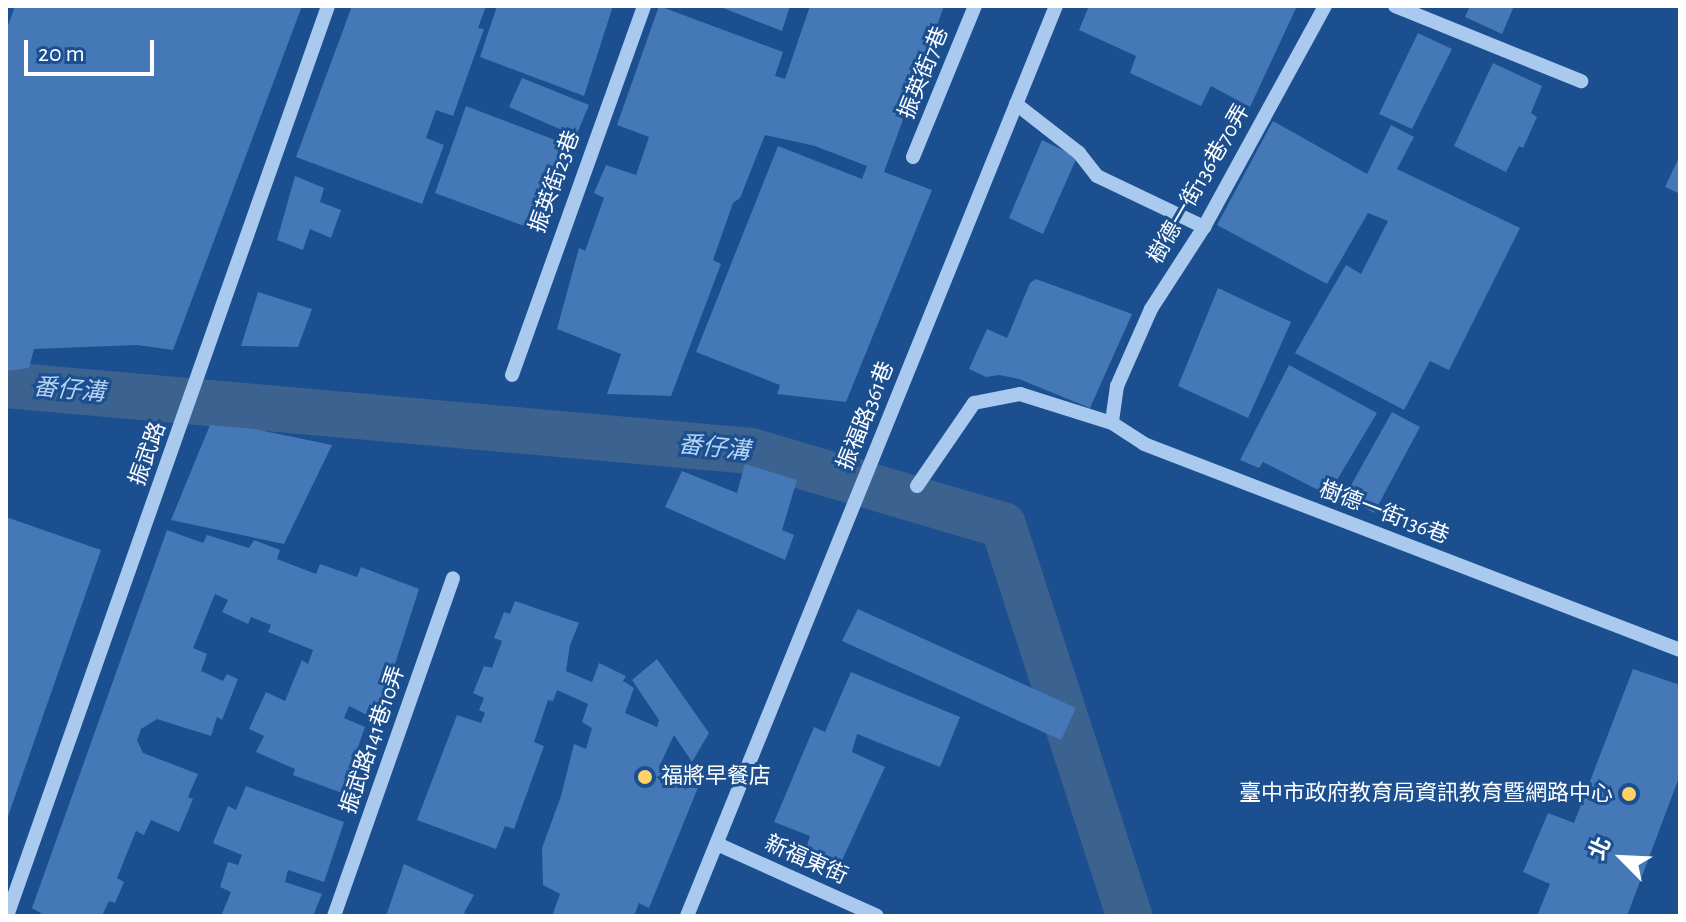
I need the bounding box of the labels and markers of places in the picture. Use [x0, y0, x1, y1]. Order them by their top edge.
place label: 福將早餐店 [661, 764, 771, 790]
marker: 福將早餐店 [636, 768, 654, 786]
place label: 臺中市政府教育局資訊教育暨網路中心 [1239, 781, 1613, 807]
marker: 臺中市政府教育局資訊教育暨網路中心 [1620, 785, 1638, 803]

